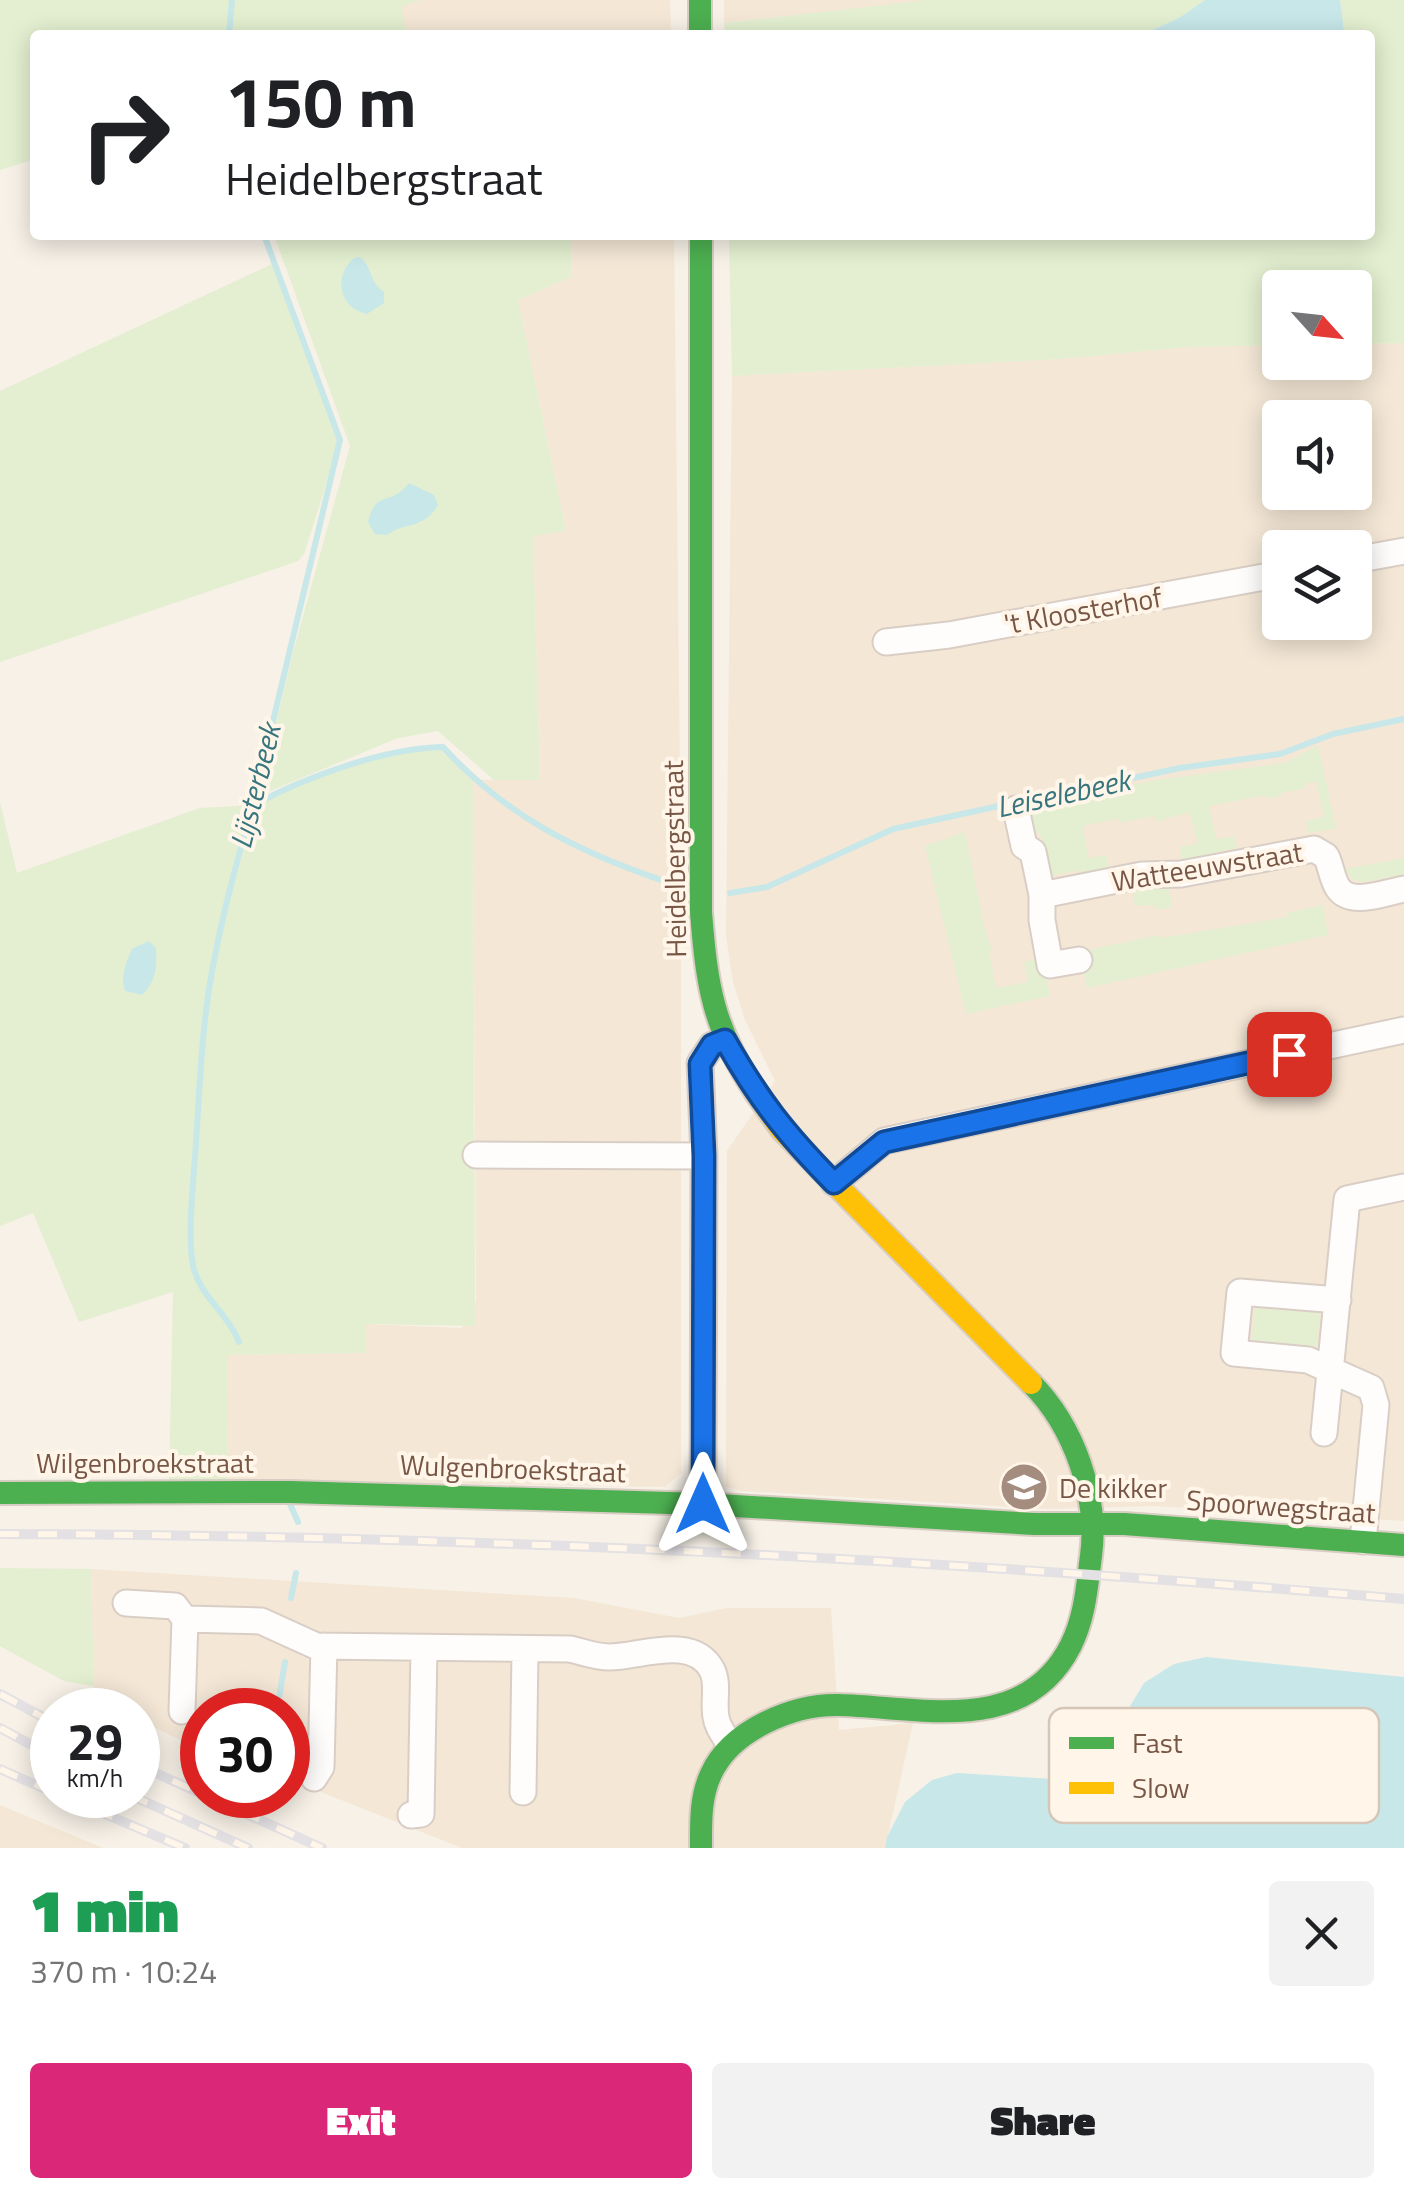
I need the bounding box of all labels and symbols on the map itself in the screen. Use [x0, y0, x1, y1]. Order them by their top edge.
north arrow [1262, 270, 1372, 380]
street label: 't Kloosterhof [1001, 575, 1166, 645]
water label: Lijsterbeek [217, 715, 294, 853]
water label: Leiselebeek [992, 756, 1138, 830]
street label: Heidelbergstraat [651, 760, 697, 958]
street label: Watteeuwstraat [1108, 830, 1306, 902]
pin [1247, 1012, 1332, 1097]
street label: Wilgenbroekstraat [36, 1441, 254, 1484]
street label: Wulgenbroekstraat [399, 1443, 627, 1493]
position arrow [651, 1452, 755, 1556]
school or university icon: De kikker [998, 1461, 1050, 1513]
place label: De kikker [1059, 1466, 1168, 1509]
street label: Spoorwegstraat [1185, 1478, 1377, 1534]
speed limit sign: 30 [180, 1688, 310, 1818]
legend [1049, 1708, 1379, 1823]
text: Fast [1132, 1721, 1183, 1764]
text: Slow [1132, 1766, 1190, 1809]

